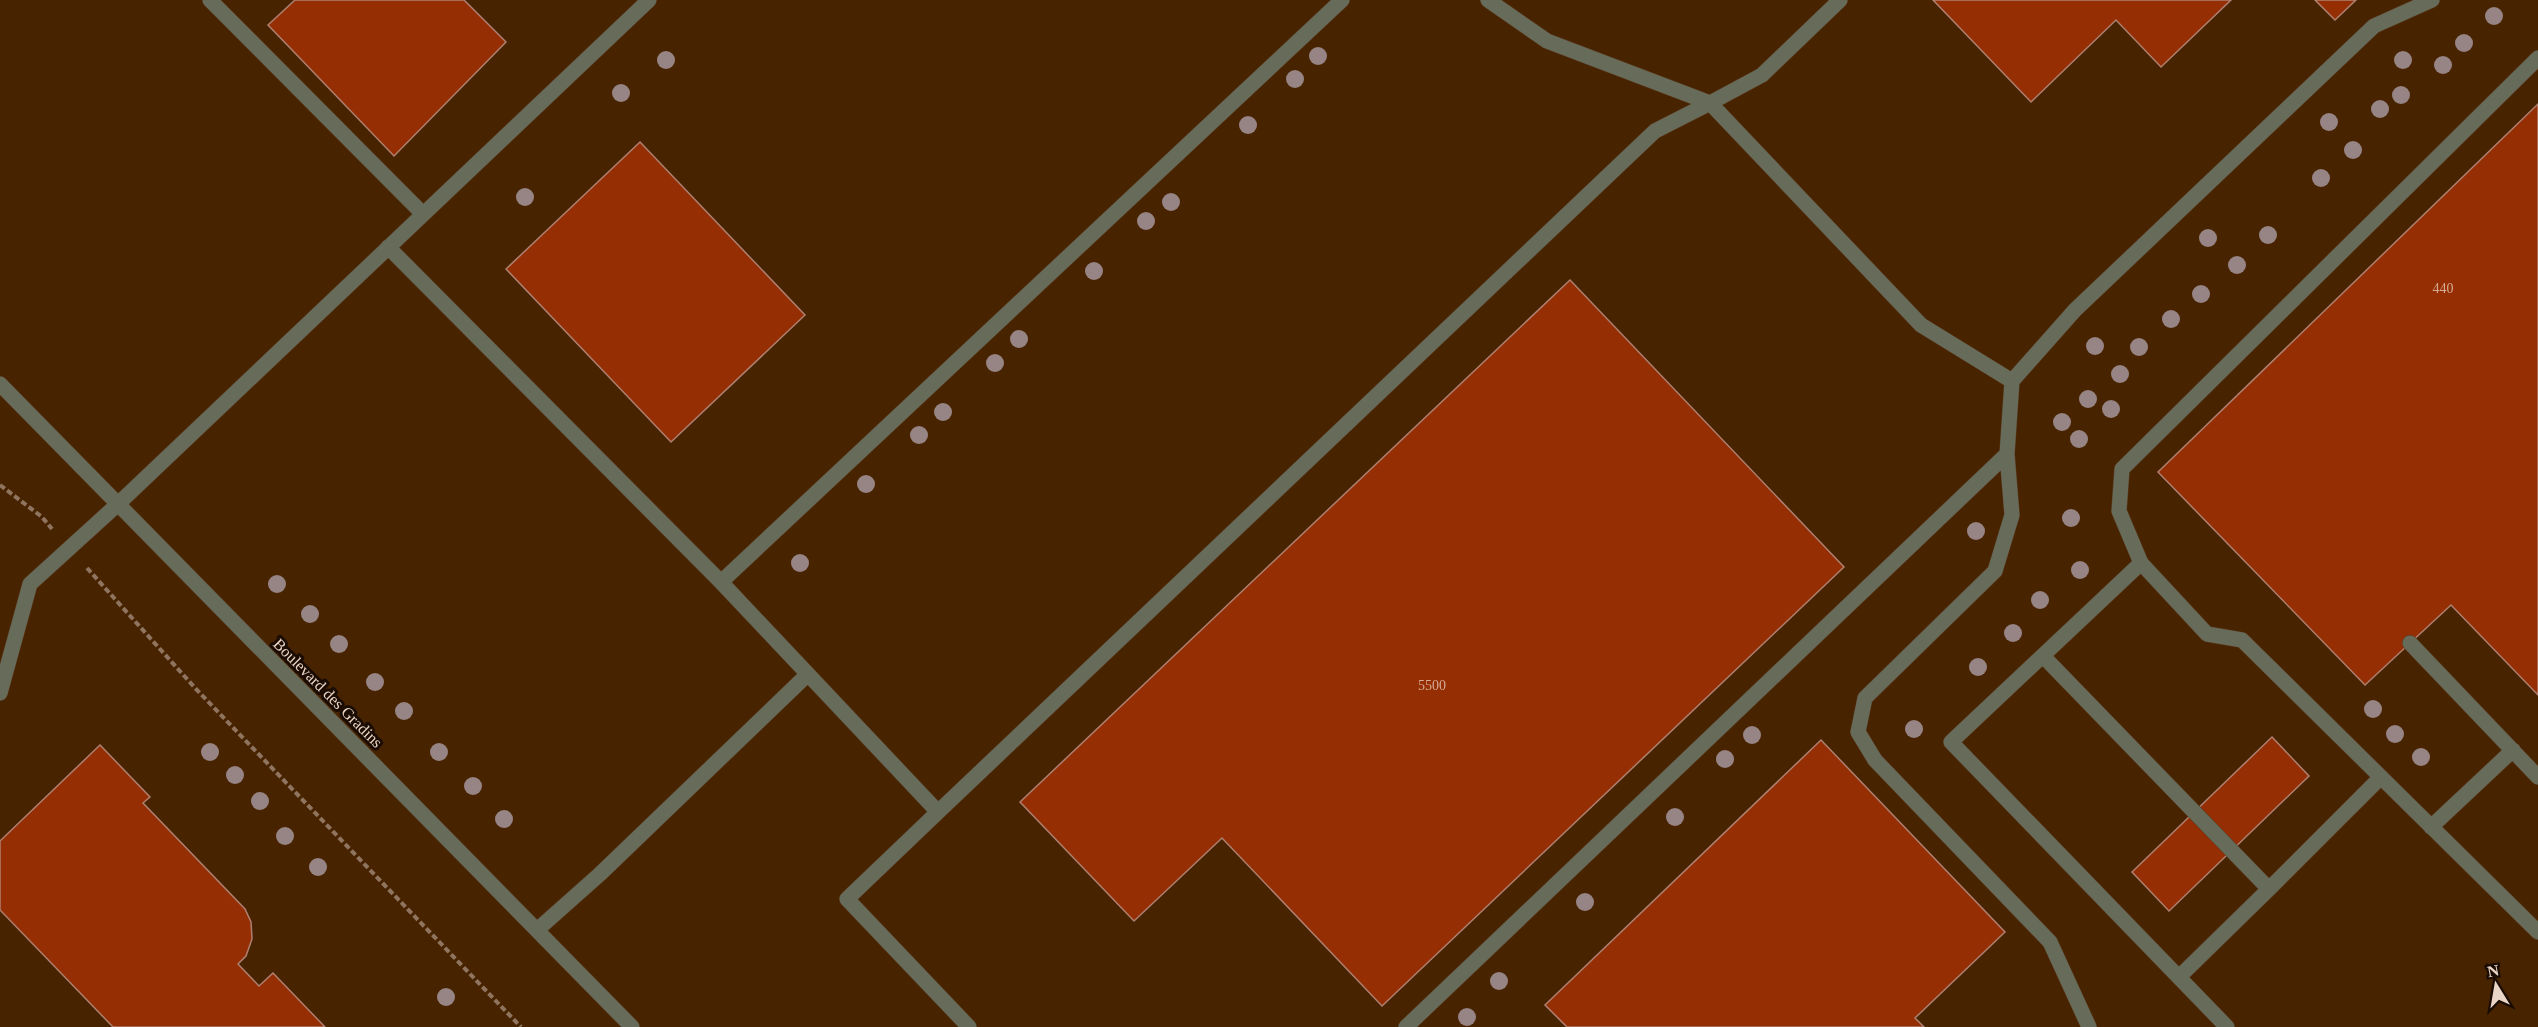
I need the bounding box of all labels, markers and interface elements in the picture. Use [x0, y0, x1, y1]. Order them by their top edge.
house number: 440 [2433, 281, 2454, 296]
street label: Boulevard des Gradins [270, 635, 386, 751]
house number: 5500 [1418, 678, 1446, 693]
north arrow [2466, 955, 2526, 1015]
text: N [2486, 961, 2501, 980]

